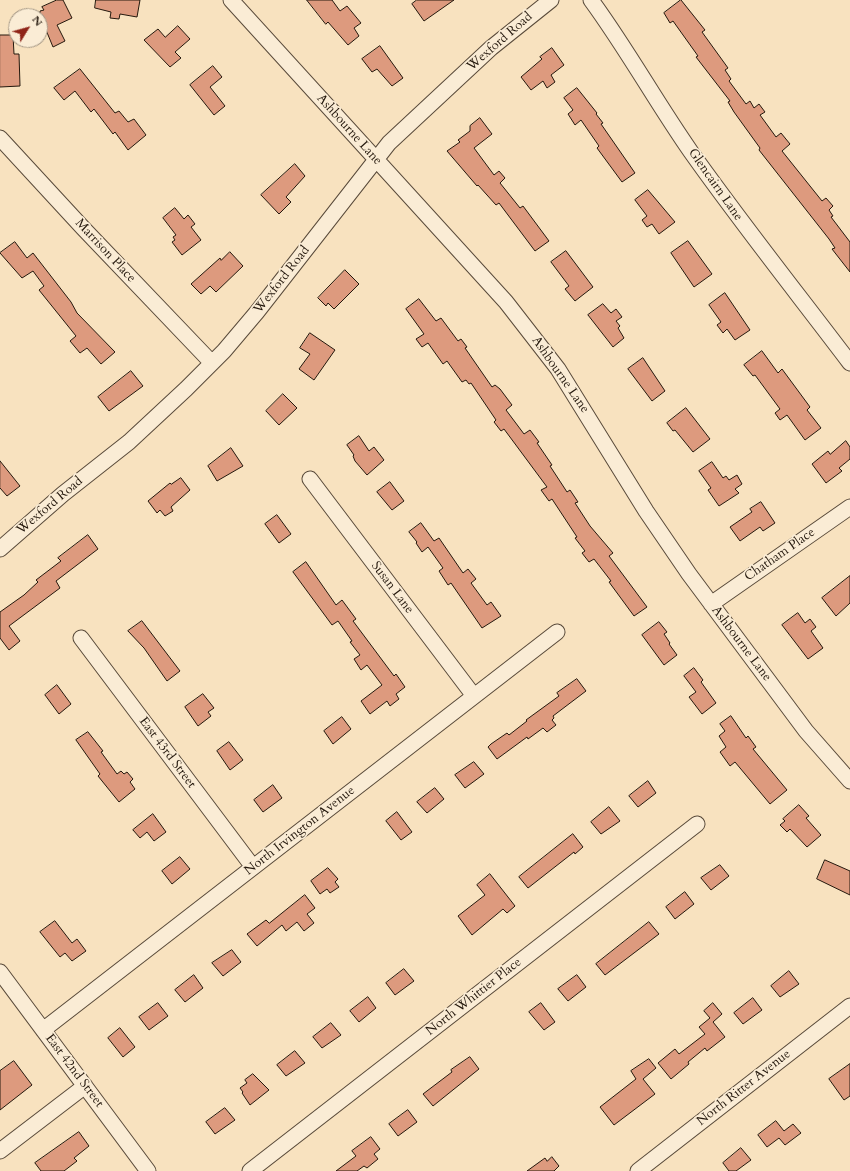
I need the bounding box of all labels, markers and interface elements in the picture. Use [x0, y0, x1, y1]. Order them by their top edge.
north arrow [8, 8, 48, 48]
street label: Wexford Road [464, 9, 536, 75]
text: N [28, 13, 46, 29]
street label: Ashbourne Lane [313, 91, 385, 169]
street label: Glencairn Lane [684, 146, 746, 224]
street label: Marrison Place [71, 216, 139, 286]
street label: Wexford Road [251, 243, 313, 317]
street label: Ashbourne Lane [528, 334, 592, 416]
street label: Wexford Road [14, 474, 86, 538]
street label: Chatham Place [742, 525, 818, 585]
street label: Susan Lane [367, 559, 417, 617]
street label: Ashbourne Lane [708, 603, 774, 685]
street label: East 43rd Street [135, 714, 199, 792]
street label: North Irvington Avenue [242, 783, 358, 879]
street label: North Whittier Place [423, 955, 525, 1039]
street label: East 42nd Street [41, 1031, 107, 1111]
street label: North Ritter Avenue [694, 1047, 794, 1129]

